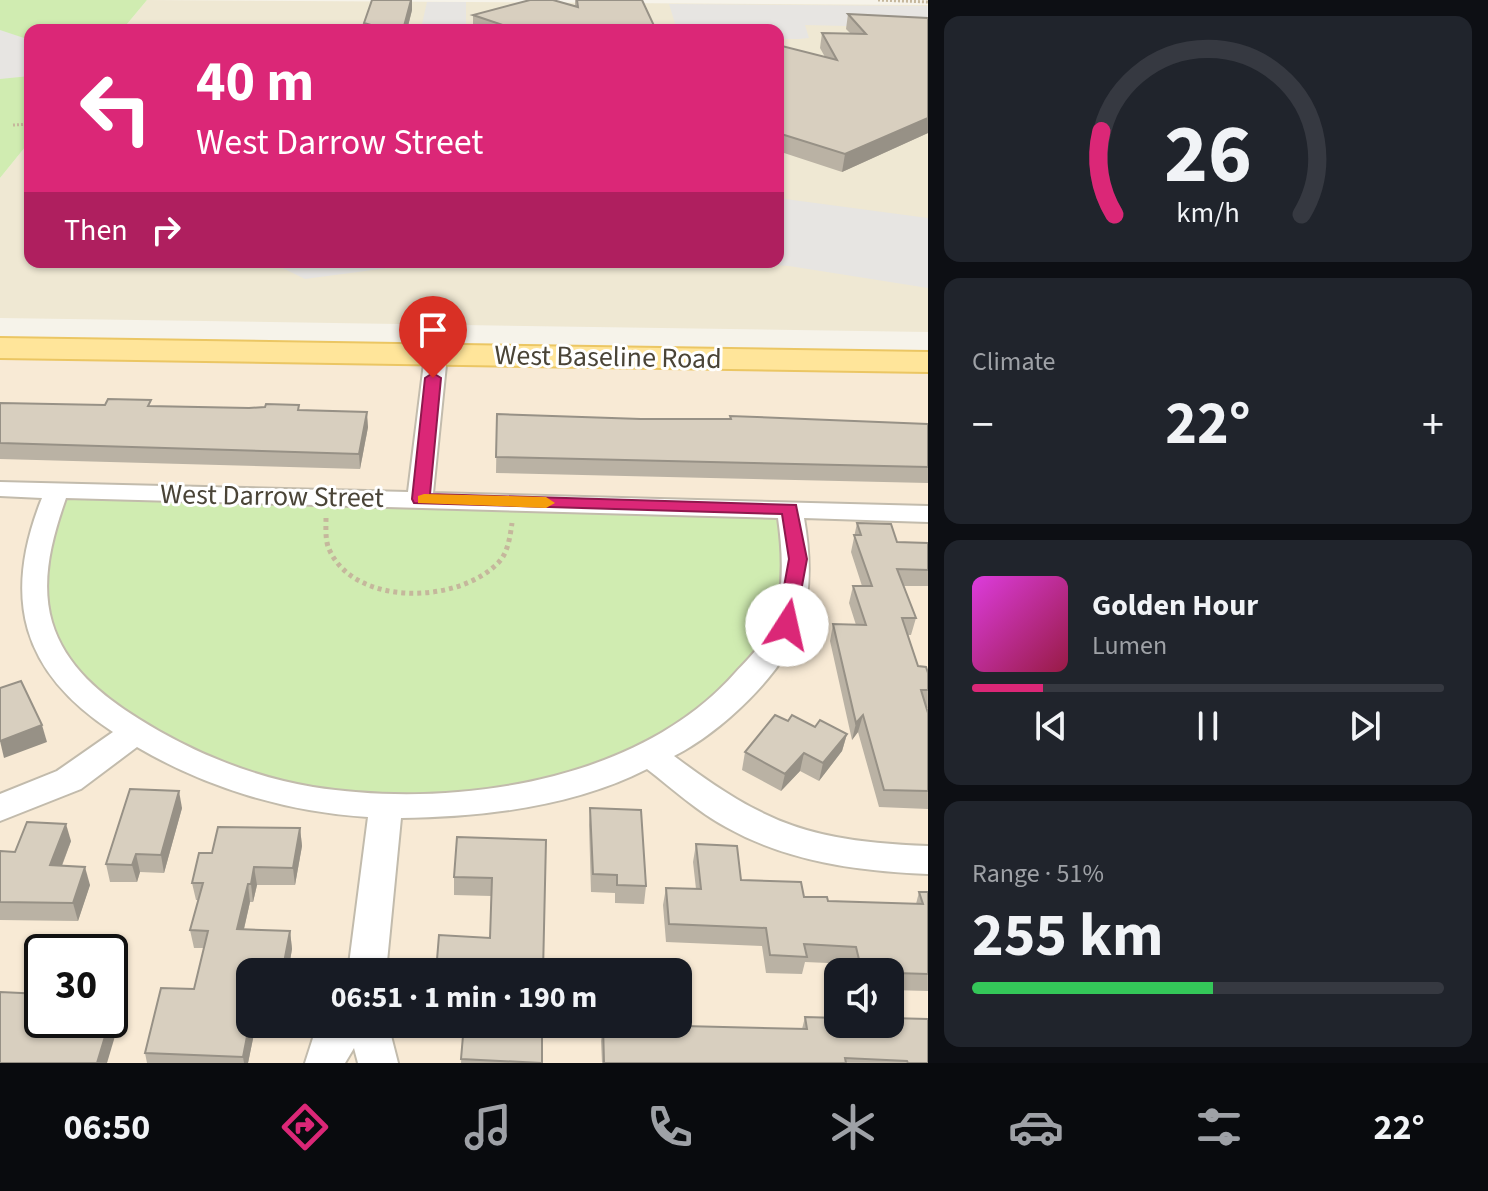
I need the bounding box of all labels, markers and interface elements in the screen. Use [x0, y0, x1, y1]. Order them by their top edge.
text: 40 m [196, 43, 314, 122]
icon: left [64, 56, 168, 160]
text: 26 [1164, 95, 1252, 213]
text: West Darrow Street [196, 117, 483, 168]
text: km/h [1176, 193, 1240, 233]
icon: right [144, 208, 188, 252]
text: Then [64, 209, 128, 252]
pin [399, 296, 467, 378]
icon: arrive [411, 308, 455, 352]
street label: West Baseline Road [494, 335, 722, 379]
text: Climate [972, 343, 1056, 380]
text: 22° [1165, 382, 1251, 467]
text: − [972, 394, 994, 457]
text: + [1422, 394, 1444, 457]
street label: West Darrow Street [160, 474, 385, 518]
position arrow [745, 583, 829, 667]
text: Golden Hour [1092, 584, 1258, 627]
text: Lumen [1092, 627, 1167, 664]
icon: previous [1029, 704, 1073, 748]
icon: pause [1186, 704, 1230, 748]
icon: next [1343, 704, 1387, 748]
text: Range · 51% [972, 855, 1104, 892]
text: 255 km [972, 894, 1163, 979]
speed limit sign: 30 [24, 934, 128, 1038]
map controls [824, 958, 904, 1038]
button: sound [824, 958, 904, 1038]
text: 06:51 · 1 min · 190 m [331, 976, 597, 1019]
icon: directions [277, 1099, 333, 1155]
icon: music [460, 1099, 516, 1155]
icon: phone [642, 1099, 698, 1155]
icon: climate [825, 1099, 881, 1155]
icon: car [1008, 1099, 1064, 1155]
icon: filters [1191, 1099, 1247, 1155]
text: 06:50 [63, 1102, 150, 1153]
text: 22° [1373, 1102, 1425, 1153]

